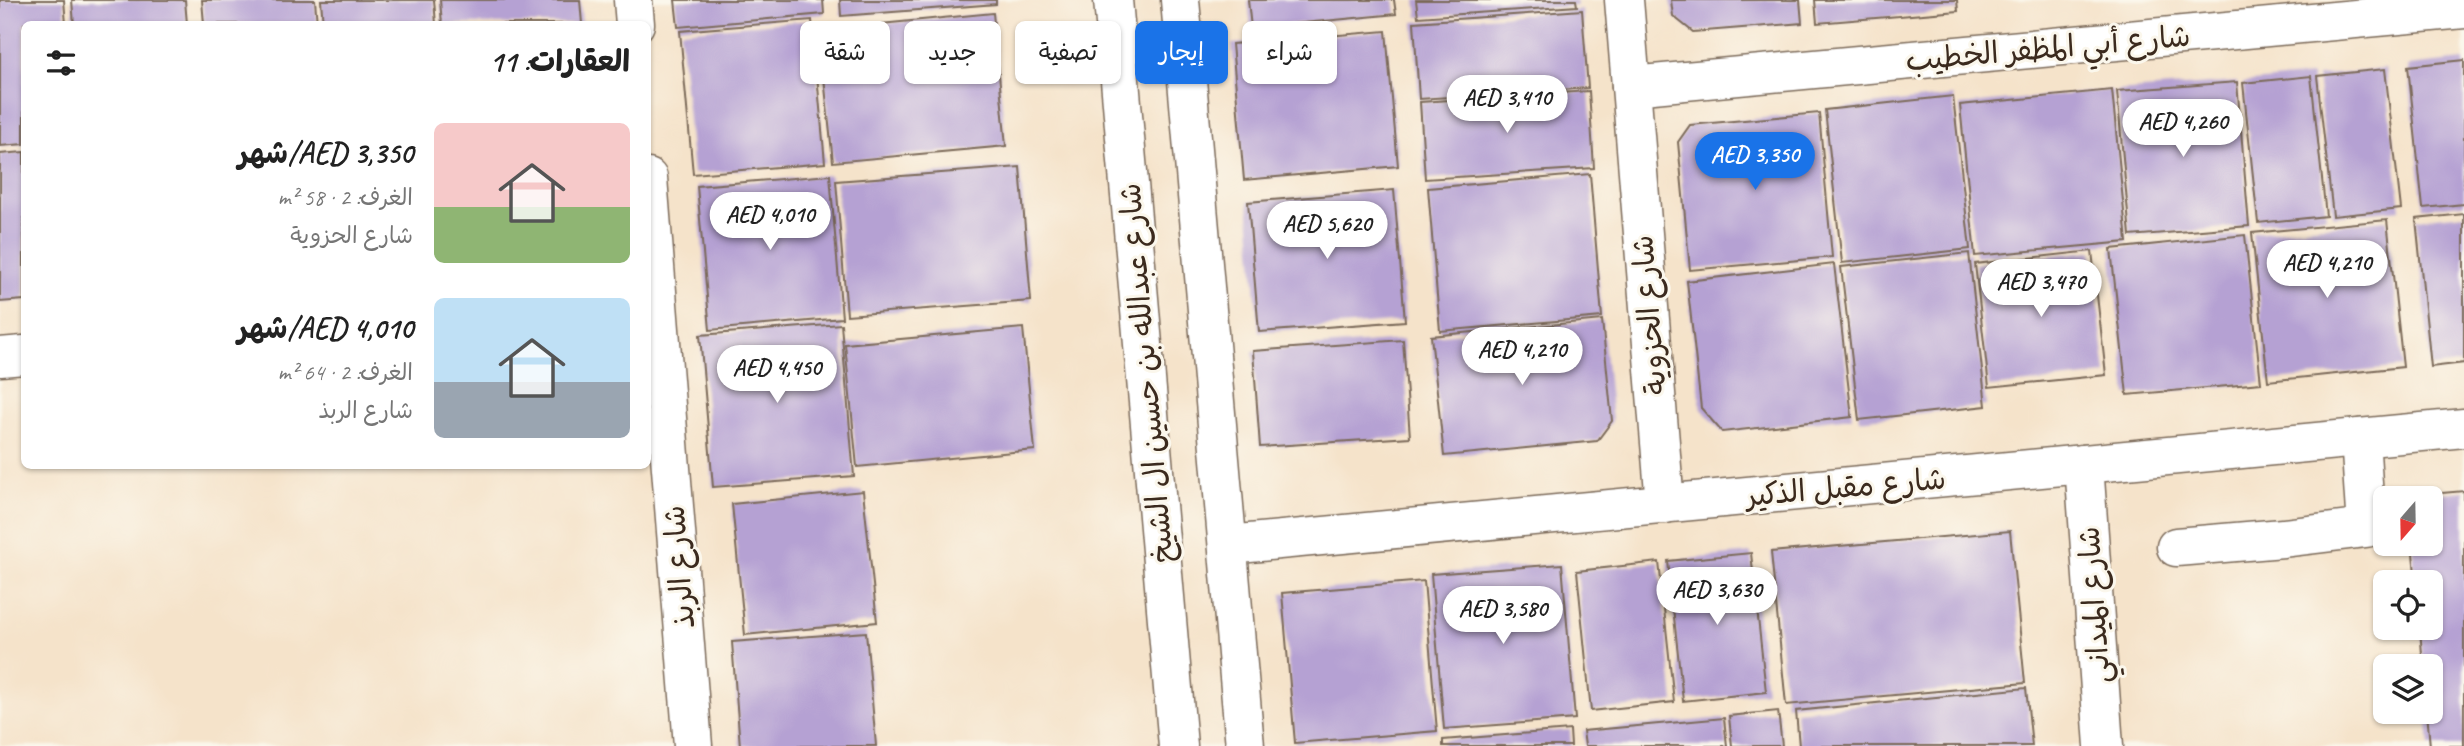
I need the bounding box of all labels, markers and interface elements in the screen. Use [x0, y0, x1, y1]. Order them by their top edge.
street label: شارع أبي المظفر الخطيب [1904, 17, 2193, 86]
chip: شقة [800, 21, 890, 84]
chip: جديد [904, 21, 1001, 84]
chip: تصفية [1015, 21, 1121, 84]
chip: إيجار [1135, 21, 1228, 84]
chip: شراء [1242, 21, 1337, 84]
text: العقارات: 11 [489, 42, 630, 80]
icon: filters [42, 44, 80, 82]
pin: AED 3,410 [1427, 76, 1587, 135]
text: AED 3,410 [1463, 83, 1551, 112]
pin: AED 4,260 [2103, 100, 2263, 159]
text: AED 4,260 [2138, 107, 2228, 136]
pin: AED 3,350 [1675, 132, 1835, 192]
text: AED 3,350/شهر [238, 134, 413, 172]
text: AED 3,350 [1711, 140, 1799, 169]
icon: home [490, 151, 574, 235]
street label: شارع عبدالله بن حسين ال الشيخ [1110, 181, 1184, 565]
text: الغرف: 2 · 58 m² [278, 183, 413, 212]
pin: AED 4,010 [690, 192, 850, 252]
text: AED 4,010 [726, 200, 814, 229]
pin: AED 5,620 [1247, 202, 1407, 261]
text: AED 5,620 [1283, 209, 1371, 238]
text: شارع الحزوية [290, 221, 413, 250]
street label: شارع الحزوية [1623, 233, 1677, 396]
pin: AED 4,210 [2247, 240, 2407, 300]
text: AED 4,210 [2283, 248, 2371, 277]
pin: AED 3,470 [1961, 260, 2121, 319]
text: AED 3,470 [1997, 267, 2085, 296]
text: AED 4,010/شهر [238, 309, 413, 347]
icon: home [490, 326, 574, 410]
pin: AED 4,210 [1442, 328, 1602, 387]
text: AED 4,210 [1478, 335, 1566, 364]
pin: AED 4,450 [697, 346, 857, 405]
text: AED 4,450 [733, 353, 821, 382]
text: الغرف: 2 · 64 m² [278, 358, 413, 387]
text: شارع الربذ [318, 396, 413, 425]
street label: شارع مقبل الذكير [1742, 459, 1948, 517]
north arrow [2373, 486, 2443, 556]
map controls [2373, 486, 2443, 724]
street label: شارع الربذ [655, 504, 705, 630]
street label: شارع الميداني [2070, 525, 2125, 685]
pin: AED 3,630 [1637, 568, 1797, 627]
button: locate [2373, 570, 2443, 640]
text: AED 3,630 [1672, 575, 1762, 604]
pin: AED 3,580 [1423, 586, 1583, 646]
text: AED 3,580 [1459, 594, 1547, 623]
button: layers [2373, 654, 2443, 724]

